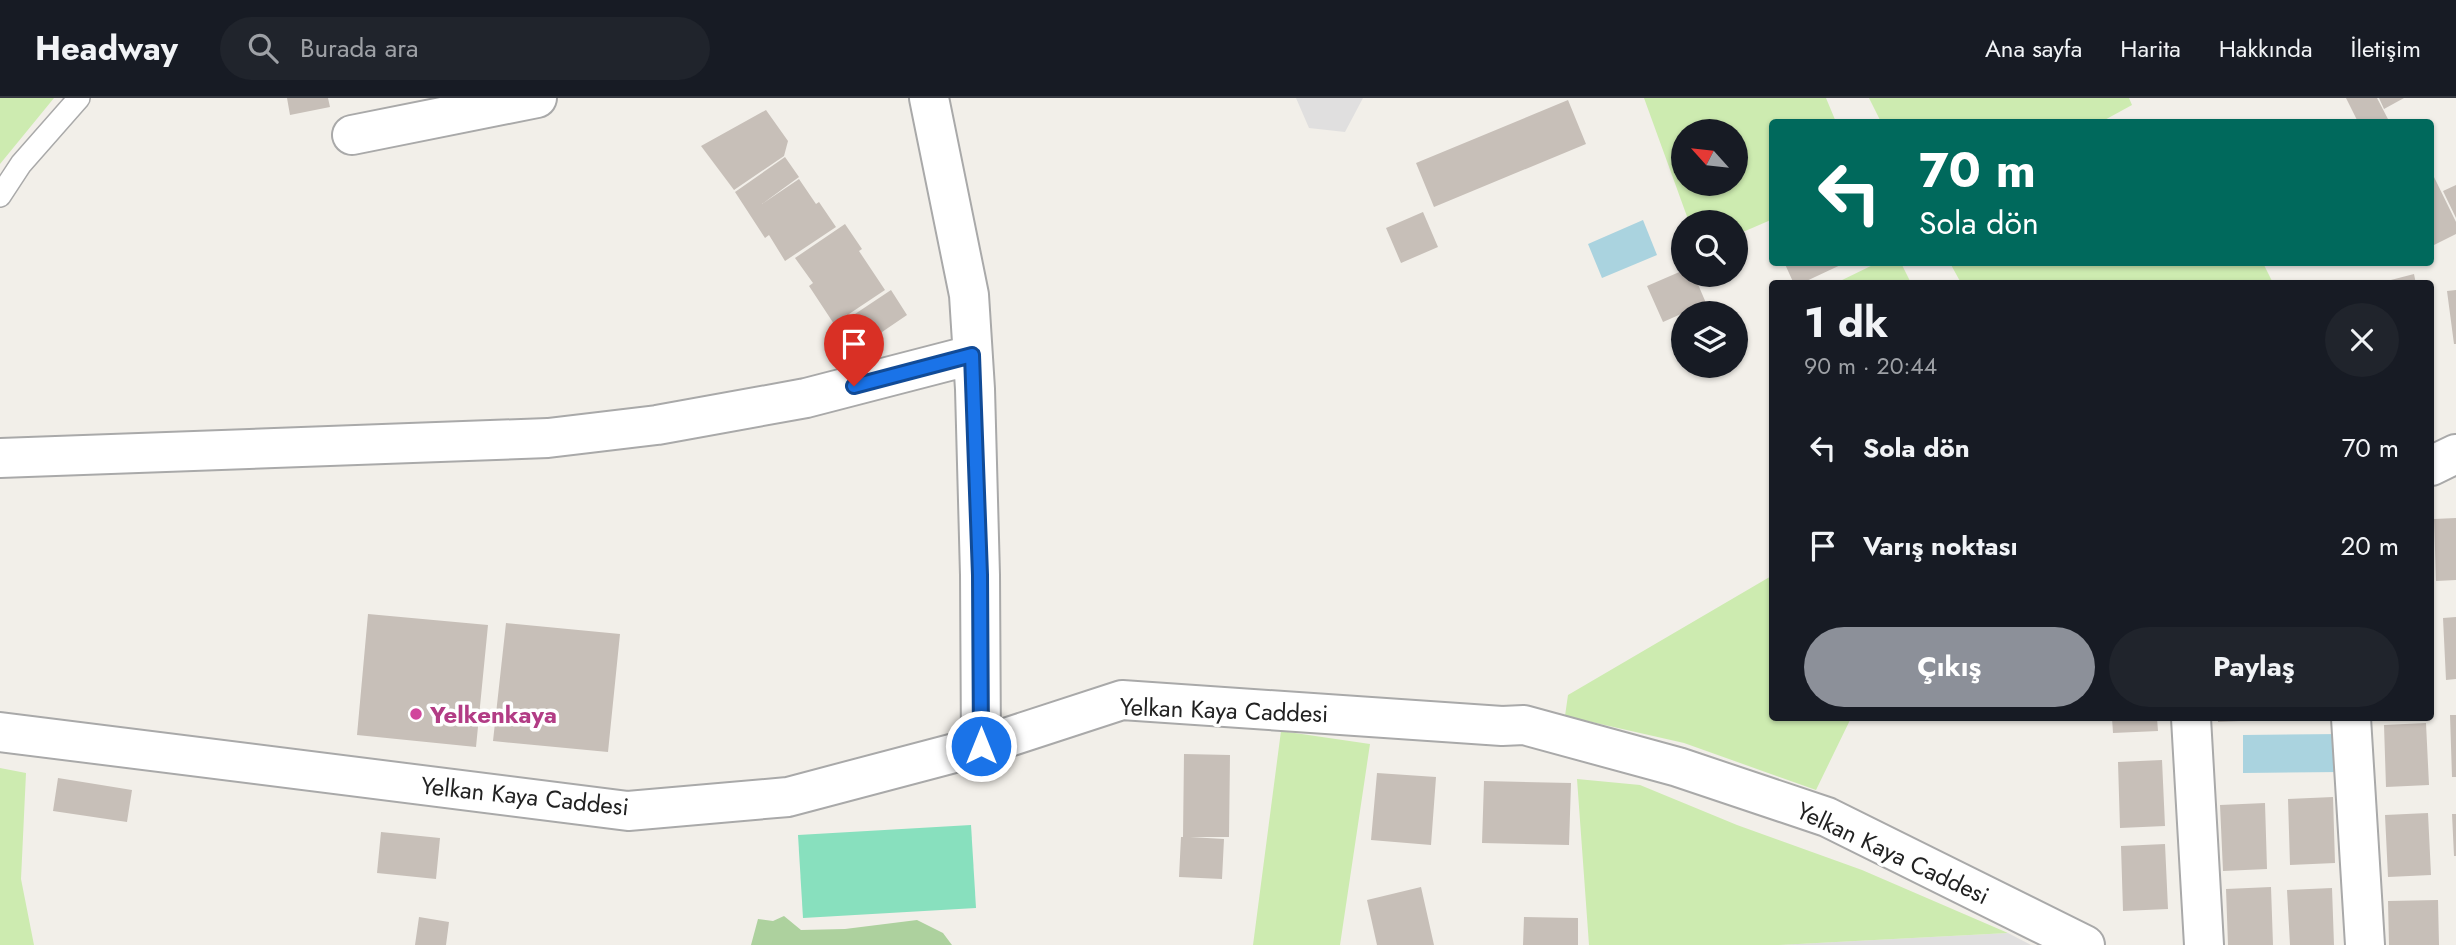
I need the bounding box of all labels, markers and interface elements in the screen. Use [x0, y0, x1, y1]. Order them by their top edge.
search box [220, 17, 710, 80]
text: Headway [35, 25, 178, 72]
icon: search [244, 29, 282, 67]
text: Burada ara [300, 29, 419, 67]
text: Ana sayfa [1985, 31, 2082, 66]
text: Harita [2120, 31, 2181, 66]
text: Hakkında [2219, 31, 2313, 66]
text: İletişim [2351, 31, 2421, 66]
north arrow [1671, 119, 1748, 196]
map controls [1671, 119, 1748, 378]
text: 70 m [1919, 135, 2036, 205]
icon: left [1804, 147, 1895, 238]
text: Sola dön [1919, 200, 2039, 246]
button: search [1671, 210, 1748, 287]
text: 1 dk [1804, 292, 1888, 353]
button: layers [1671, 301, 1748, 378]
button: close [2325, 303, 2399, 377]
pin [824, 314, 884, 386]
icon: arrive [835, 325, 873, 363]
text: 90 m · 20:44 [1804, 349, 1937, 383]
icon: left [1804, 429, 1842, 467]
text: Sola dön [1863, 429, 1970, 467]
text: 70 m [2342, 429, 2399, 467]
icon: arrive [1804, 527, 1842, 565]
text: Varış noktası [1863, 527, 2018, 565]
text: 20 m [2341, 527, 2399, 565]
button: Çıkış [1804, 627, 2095, 707]
button: Paylaş [2109, 627, 2399, 707]
street label: Yelkan Kaya Caddesi [1119, 689, 1329, 731]
place label: Yelkenkaya [429, 697, 557, 732]
marker: Yelkenkaya [408, 706, 424, 722]
position arrow [944, 709, 1018, 783]
street label: Yelkan Kaya Caddesi [419, 768, 631, 824]
street label: Yelkan Kaya Caddesi [1791, 793, 1995, 913]

